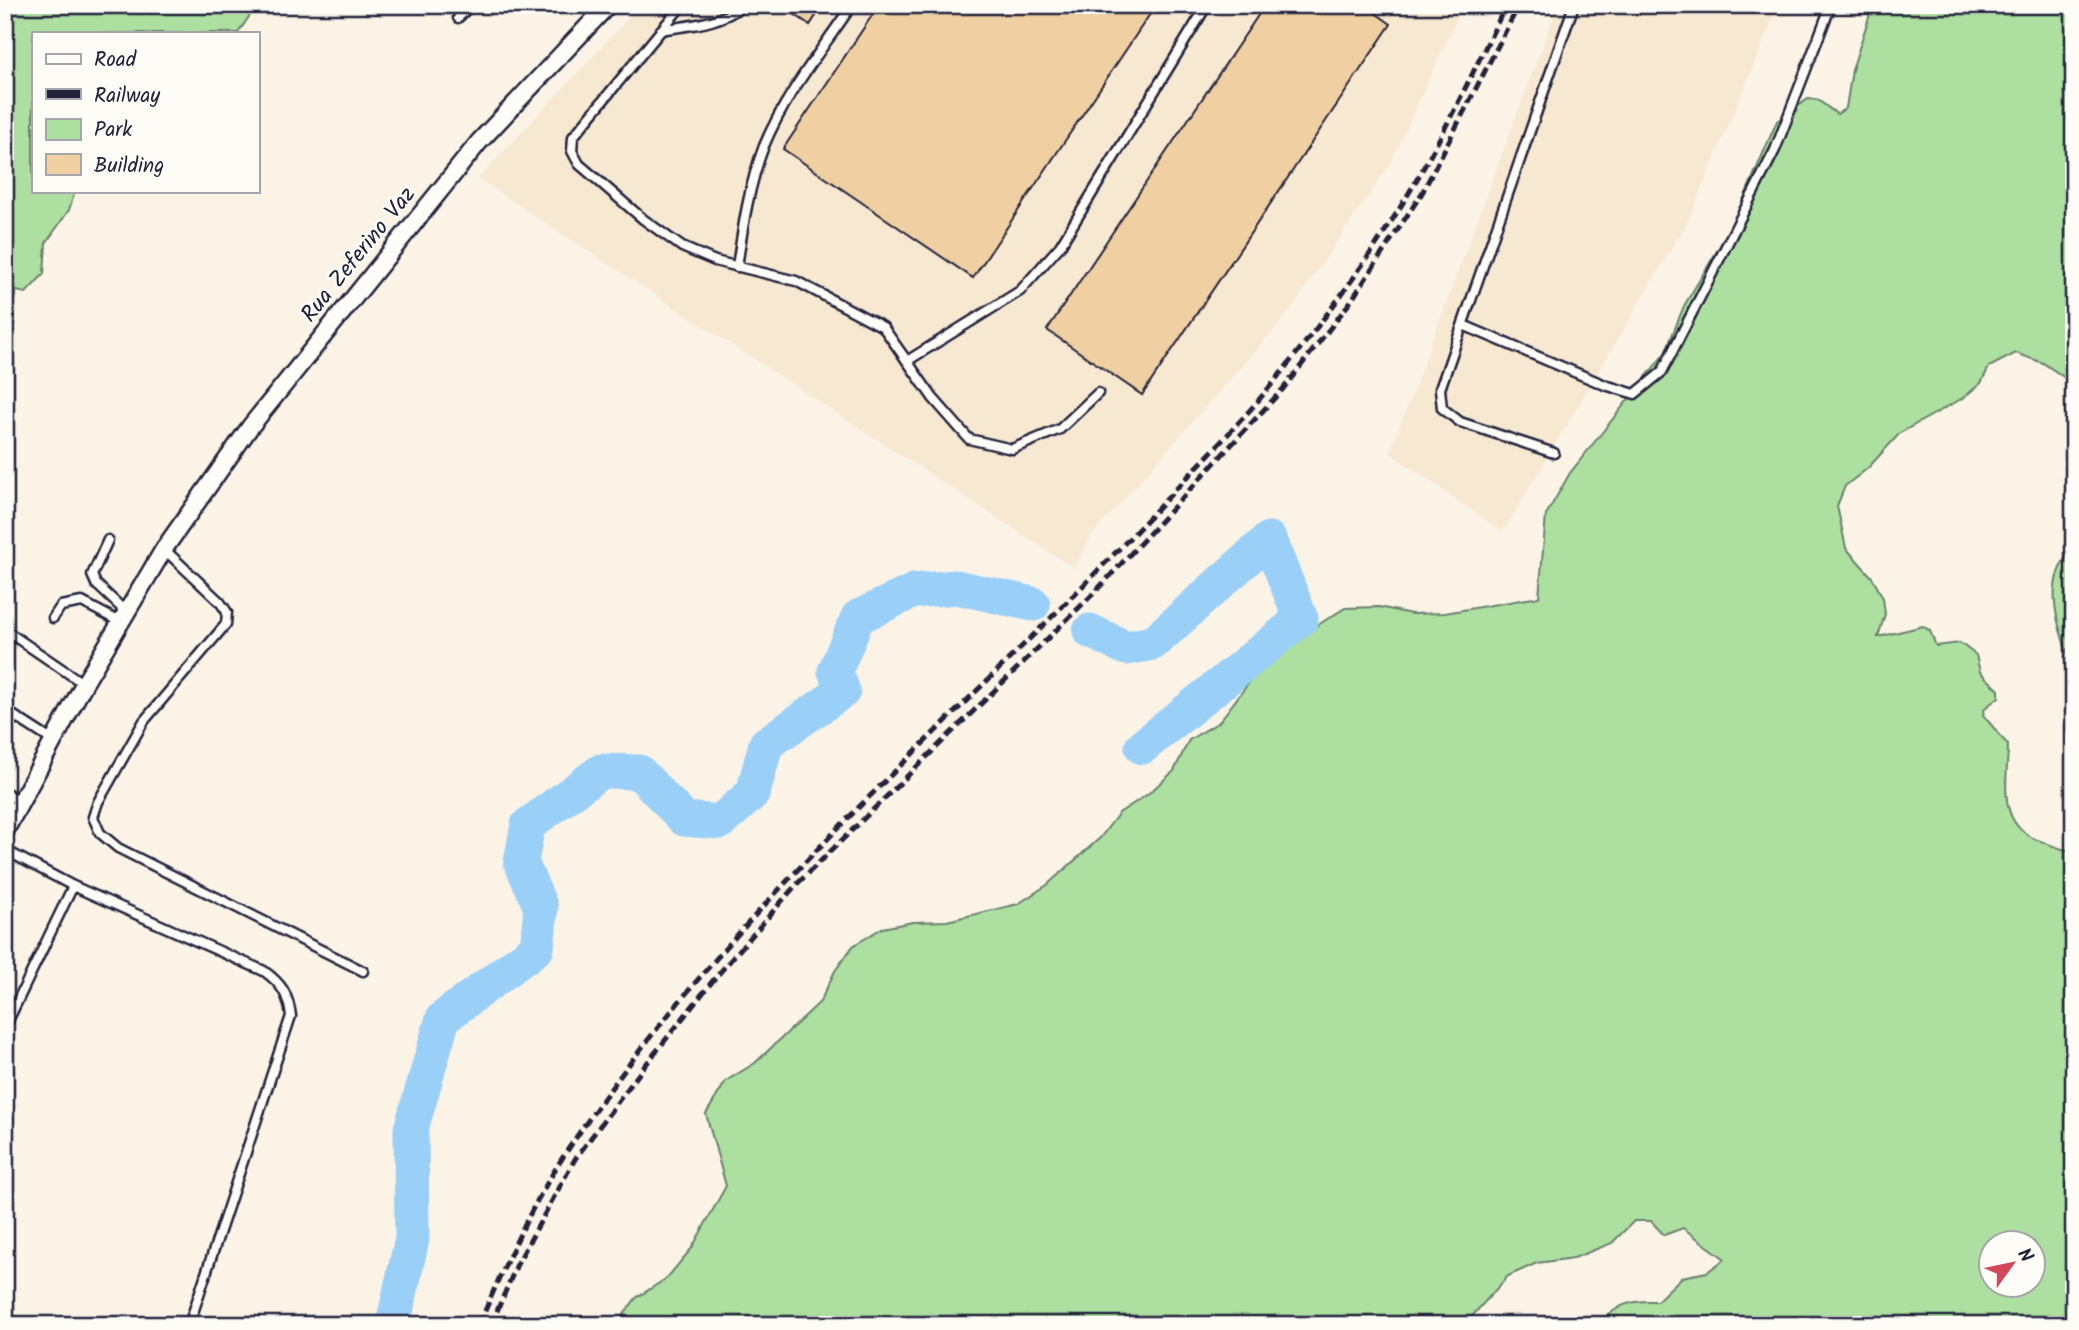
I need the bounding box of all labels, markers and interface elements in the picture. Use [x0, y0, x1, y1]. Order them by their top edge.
legend [32, 32, 259, 192]
text: Road [94, 44, 137, 77]
text: Railway [94, 80, 160, 113]
text: Park [94, 114, 132, 147]
text: Building [94, 150, 164, 183]
street label: Rua Zeferino Vaz [293, 179, 425, 331]
north arrow [1978, 1228, 2048, 1298]
text: N [2009, 1243, 2040, 1269]

